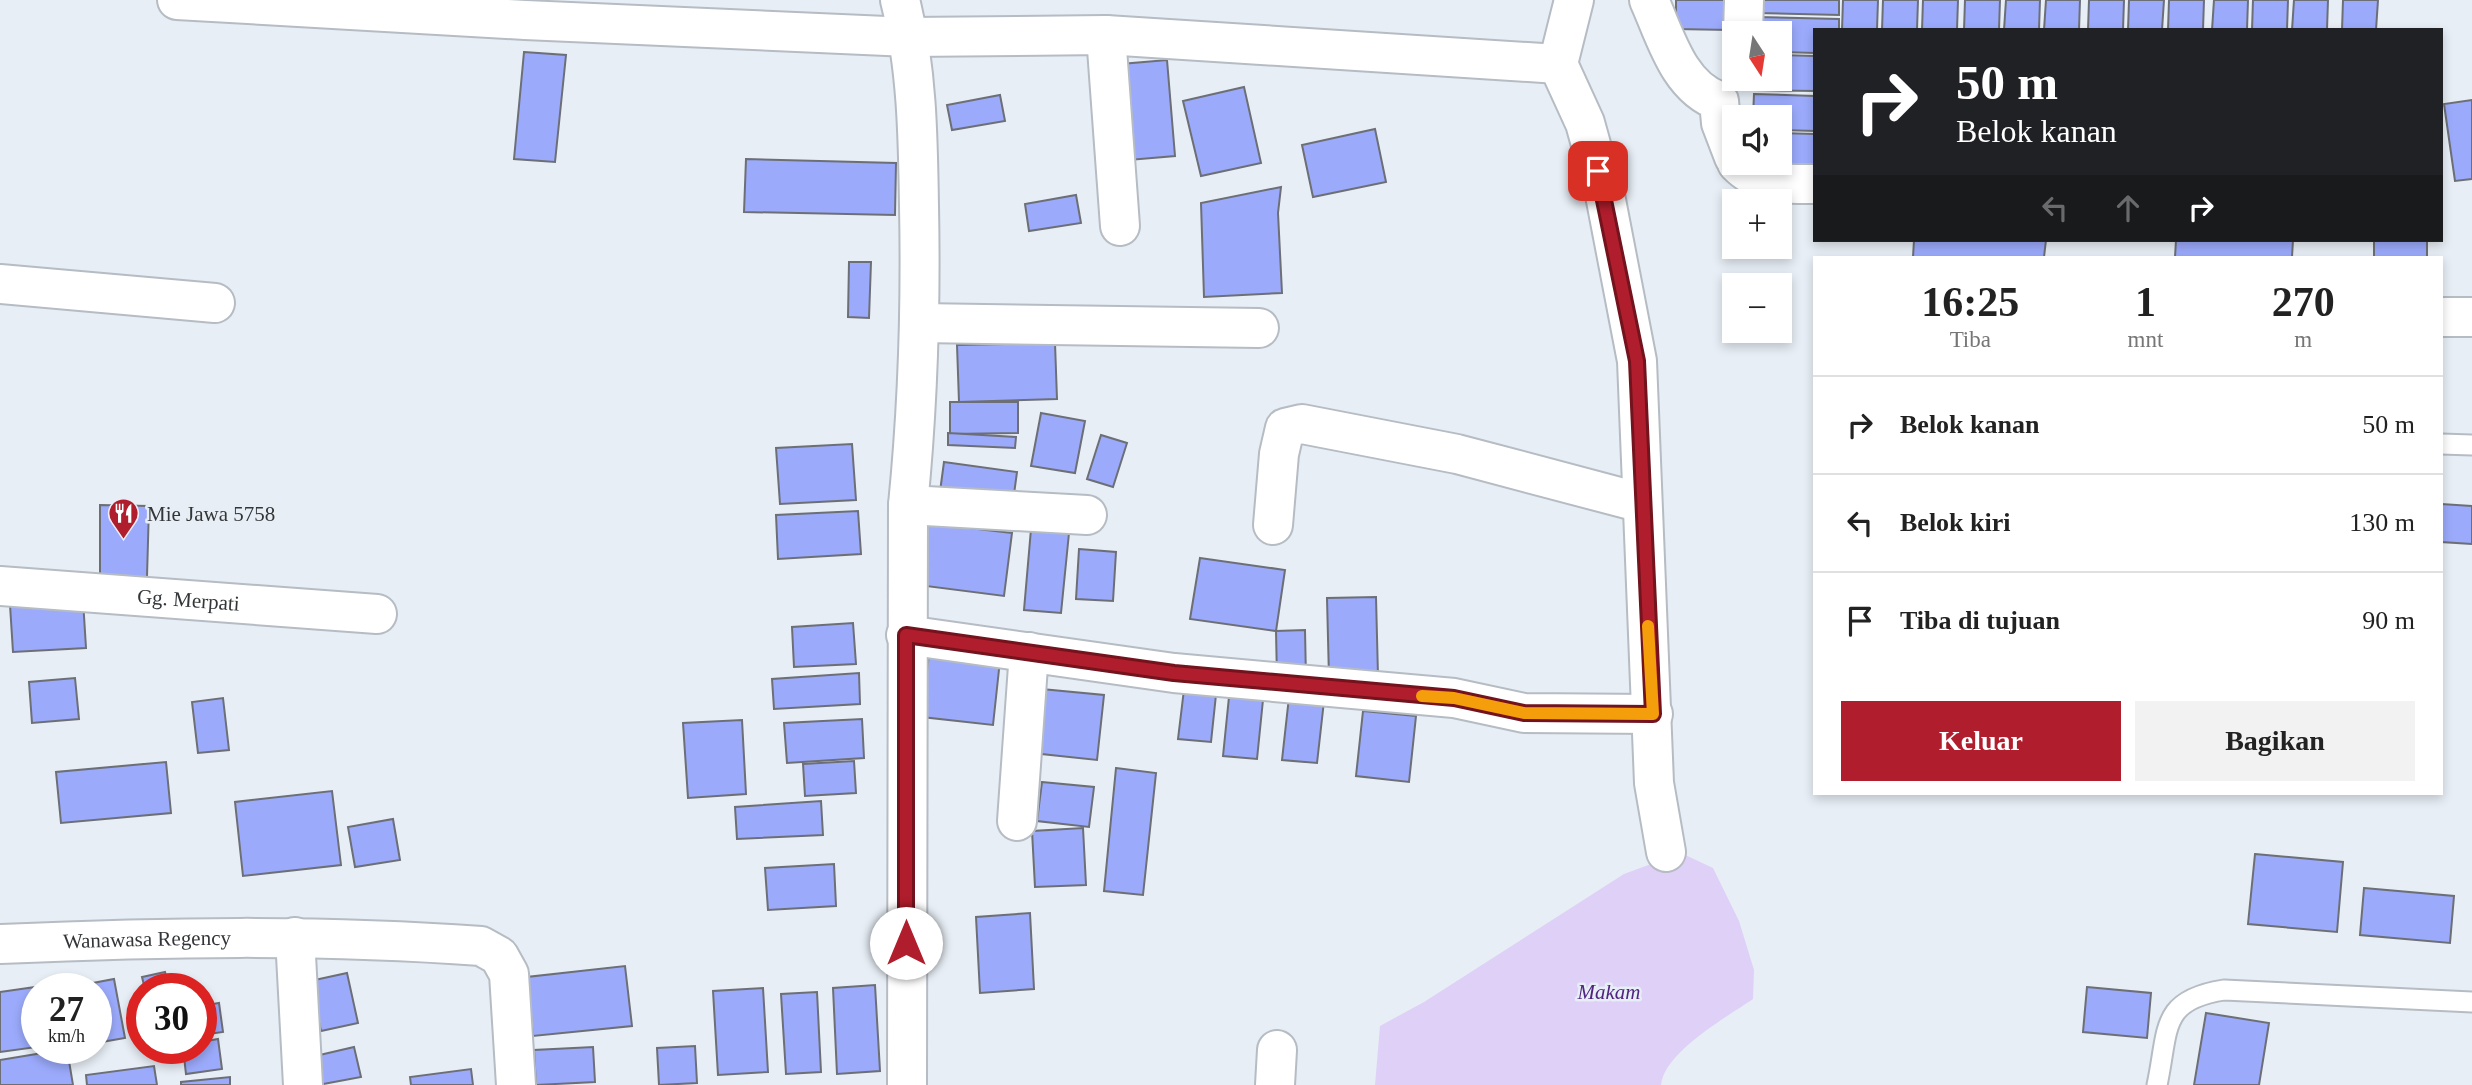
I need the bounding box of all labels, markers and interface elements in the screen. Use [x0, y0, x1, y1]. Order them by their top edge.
north arrow [1722, 21, 1792, 91]
map controls [1722, 21, 1792, 343]
text: 50 m [1956, 55, 2058, 110]
icon: right [1841, 56, 1932, 147]
button: sound [1722, 105, 1792, 175]
text: Belok kanan [1956, 113, 2117, 149]
pin [1568, 141, 1628, 201]
icon: arrive [1579, 152, 1617, 190]
button: + [1722, 189, 1792, 259]
icon: left [2036, 189, 2074, 227]
icon: ahead [2109, 189, 2147, 227]
icon: right [2182, 189, 2220, 227]
button: − [1722, 273, 1792, 343]
text: 16:25 [1921, 279, 2019, 325]
text: 1 [2135, 279, 2156, 325]
text: 270 [2272, 279, 2335, 325]
text: Tiba [1950, 327, 1991, 352]
text: mnt [2128, 327, 2163, 352]
text: m [2294, 327, 2312, 352]
icon: right [1841, 406, 1879, 444]
text: Belok kanan [1900, 410, 2039, 439]
text: 50 m [2362, 410, 2415, 439]
restaurant icon: Mie Jawa 5758 [107, 497, 141, 541]
place label: Mie Jawa 5758 [147, 502, 275, 526]
icon: left [1841, 504, 1879, 542]
text: Belok kiri [1900, 508, 2011, 537]
text: 130 m [2349, 508, 2415, 537]
street label: Gg. Merpati [136, 584, 241, 616]
icon: arrive [1841, 602, 1879, 640]
text: Tiba di tujuan [1900, 606, 2060, 635]
text: 90 m [2362, 606, 2415, 635]
button: Keluar [1841, 701, 2121, 781]
button: Bagikan [2135, 701, 2415, 781]
position arrow [869, 906, 943, 980]
street label: Wanawasa Regency [62, 926, 231, 953]
speed limit sign: 30 [126, 973, 217, 1064]
park label: Makam [1577, 980, 1640, 1004]
text: 27 [49, 990, 84, 1029]
text: km/h [48, 1026, 85, 1046]

